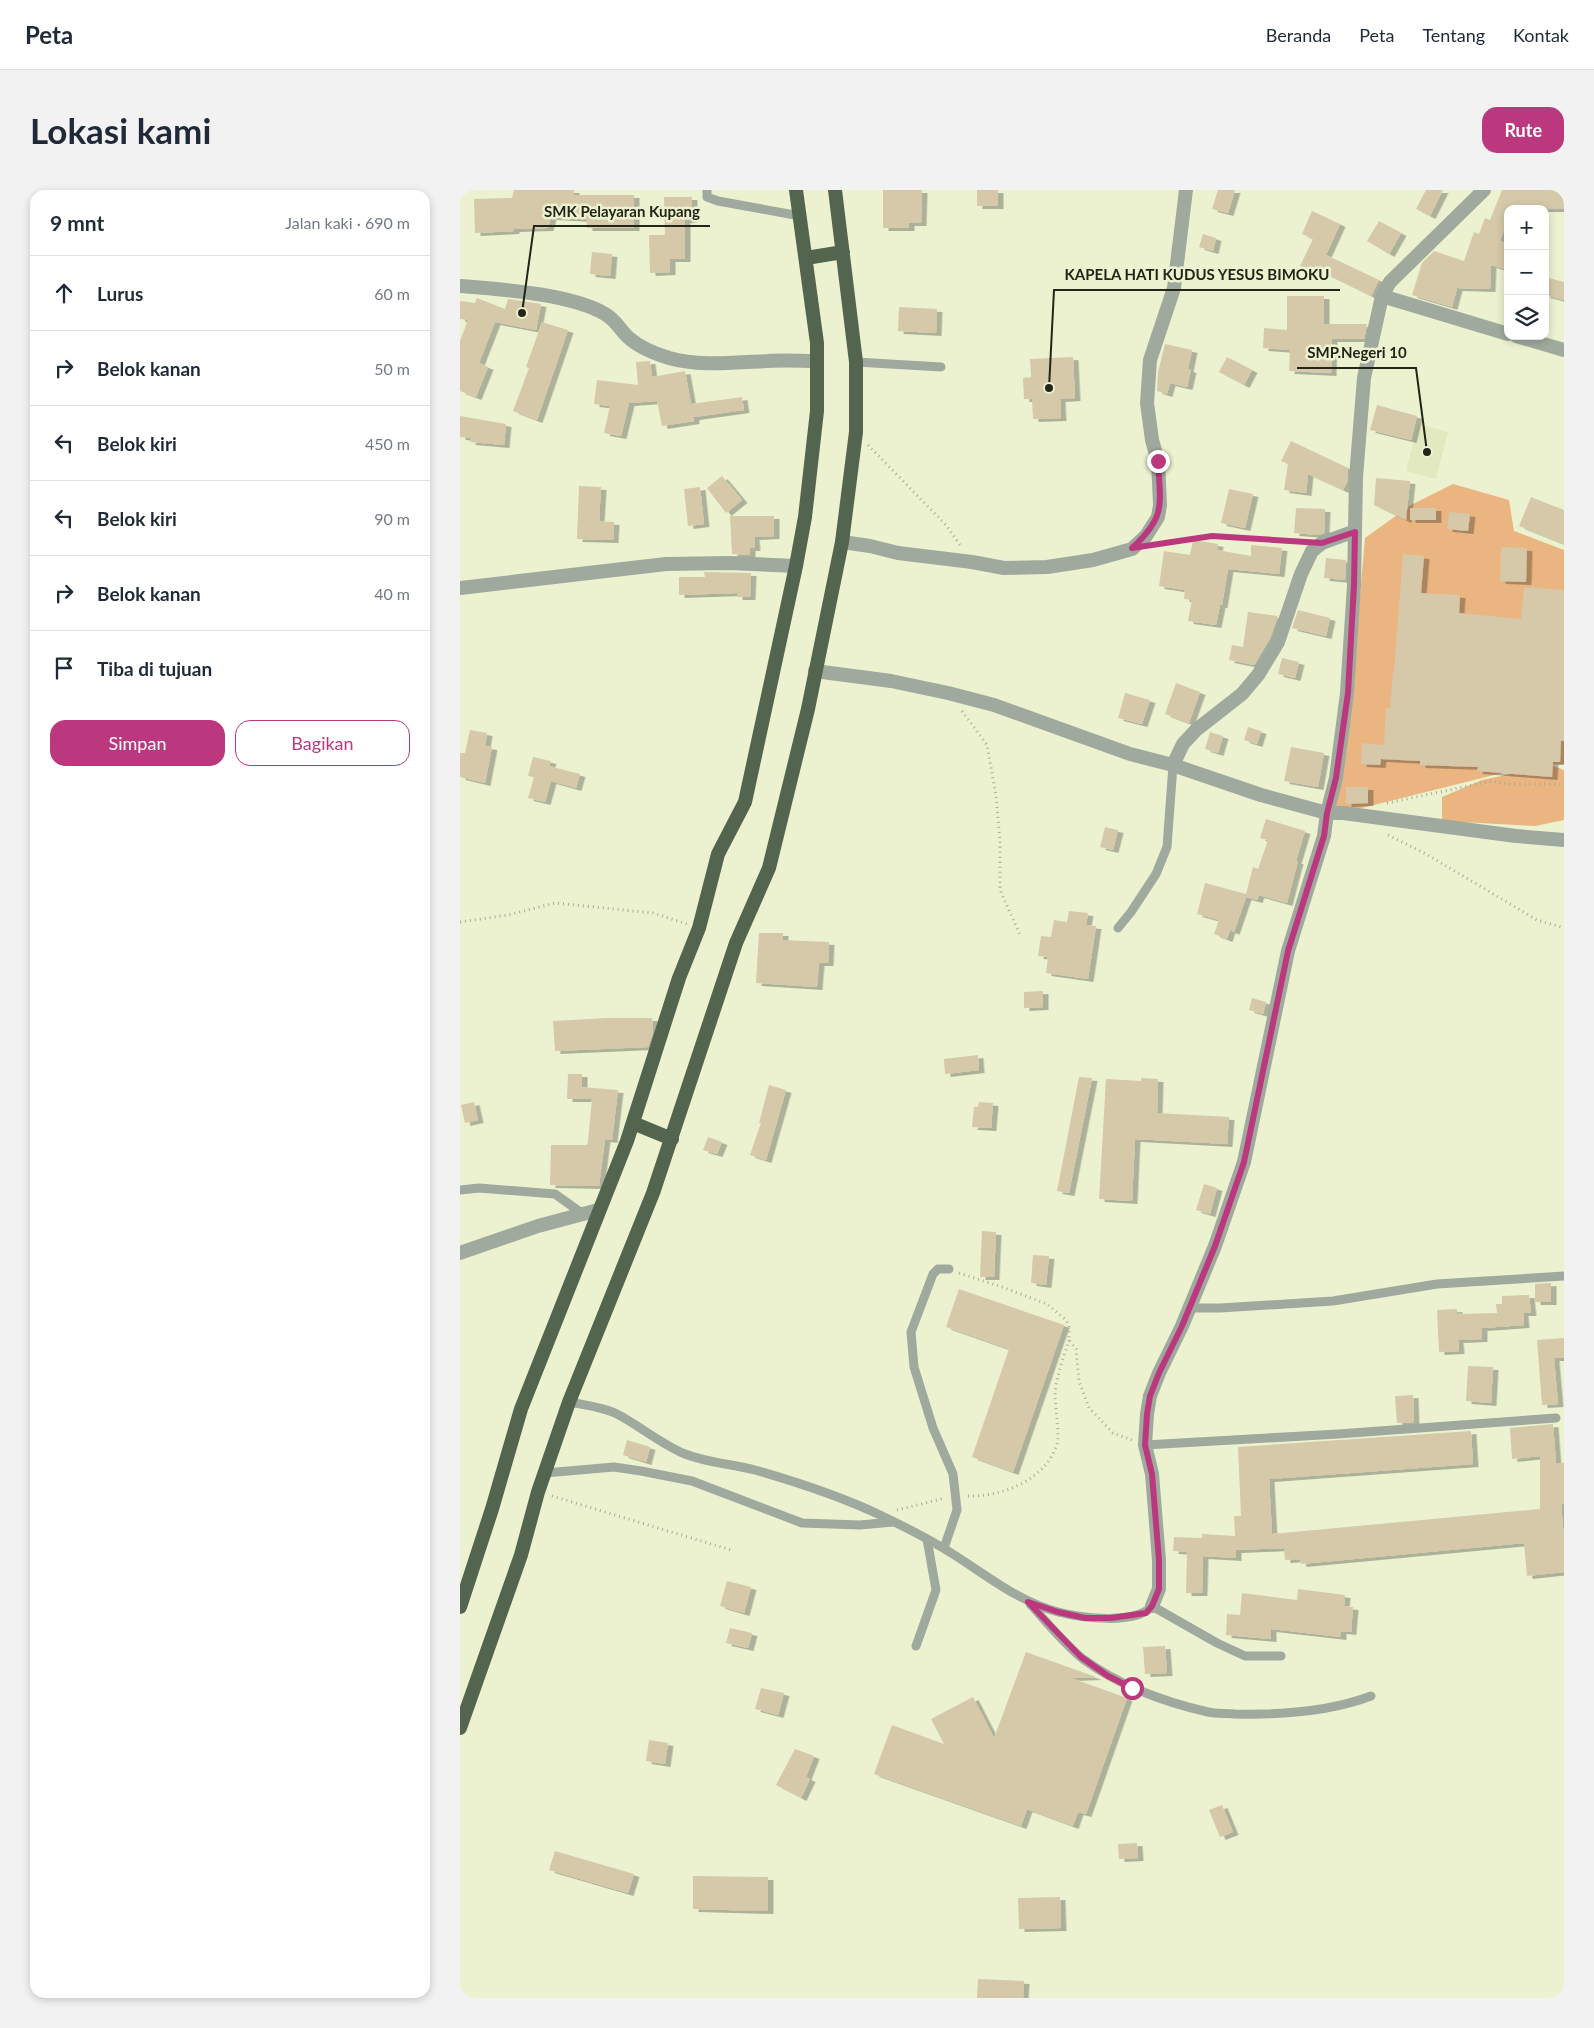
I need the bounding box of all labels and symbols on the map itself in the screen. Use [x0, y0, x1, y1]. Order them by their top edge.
callout: SMK Pelayaran Kupang [534, 196, 710, 226]
text: SMK Pelayaran Kupang [544, 202, 700, 220]
callout: KAPELA HATI KUDUS YESUS BIMOKU [1054, 260, 1340, 290]
text: KAPELA HATI KUDUS YESUS BIMOKU [1065, 265, 1329, 283]
callout: SMP.Negeri 10 [1297, 338, 1416, 368]
text: SMP.Negeri 10 [1307, 343, 1407, 361]
route end [1147, 450, 1170, 473]
route start [1121, 1677, 1144, 1700]

